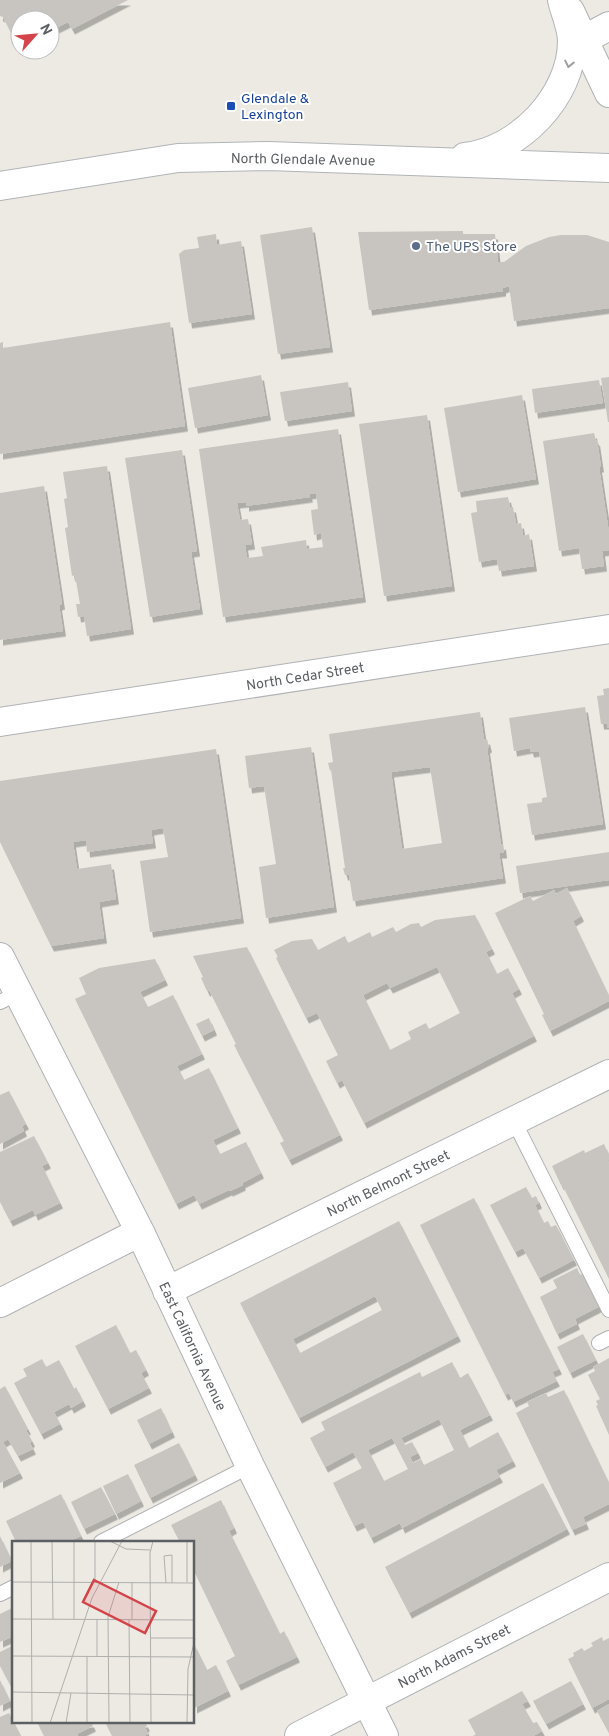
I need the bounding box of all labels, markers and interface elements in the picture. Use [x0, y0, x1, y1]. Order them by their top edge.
north arrow [10, 10, 60, 60]
text: N [35, 21, 55, 38]
one-way arrow [564, 60, 575, 69]
place label: Glendale & Lexington [241, 91, 310, 124]
marker: Glendale & Lexington [225, 100, 237, 112]
street label: North Glendale Avenue [231, 151, 375, 170]
place label: The UPS Store [426, 239, 517, 256]
marker: The UPS Store [410, 240, 422, 252]
street label: North Cedar Street [245, 660, 365, 695]
street label: North Belmont Street [324, 1147, 453, 1221]
street label: East California Avenue [154, 1280, 229, 1414]
inset map [12, 1541, 195, 1724]
street label: North Adams Street [396, 1622, 514, 1693]

